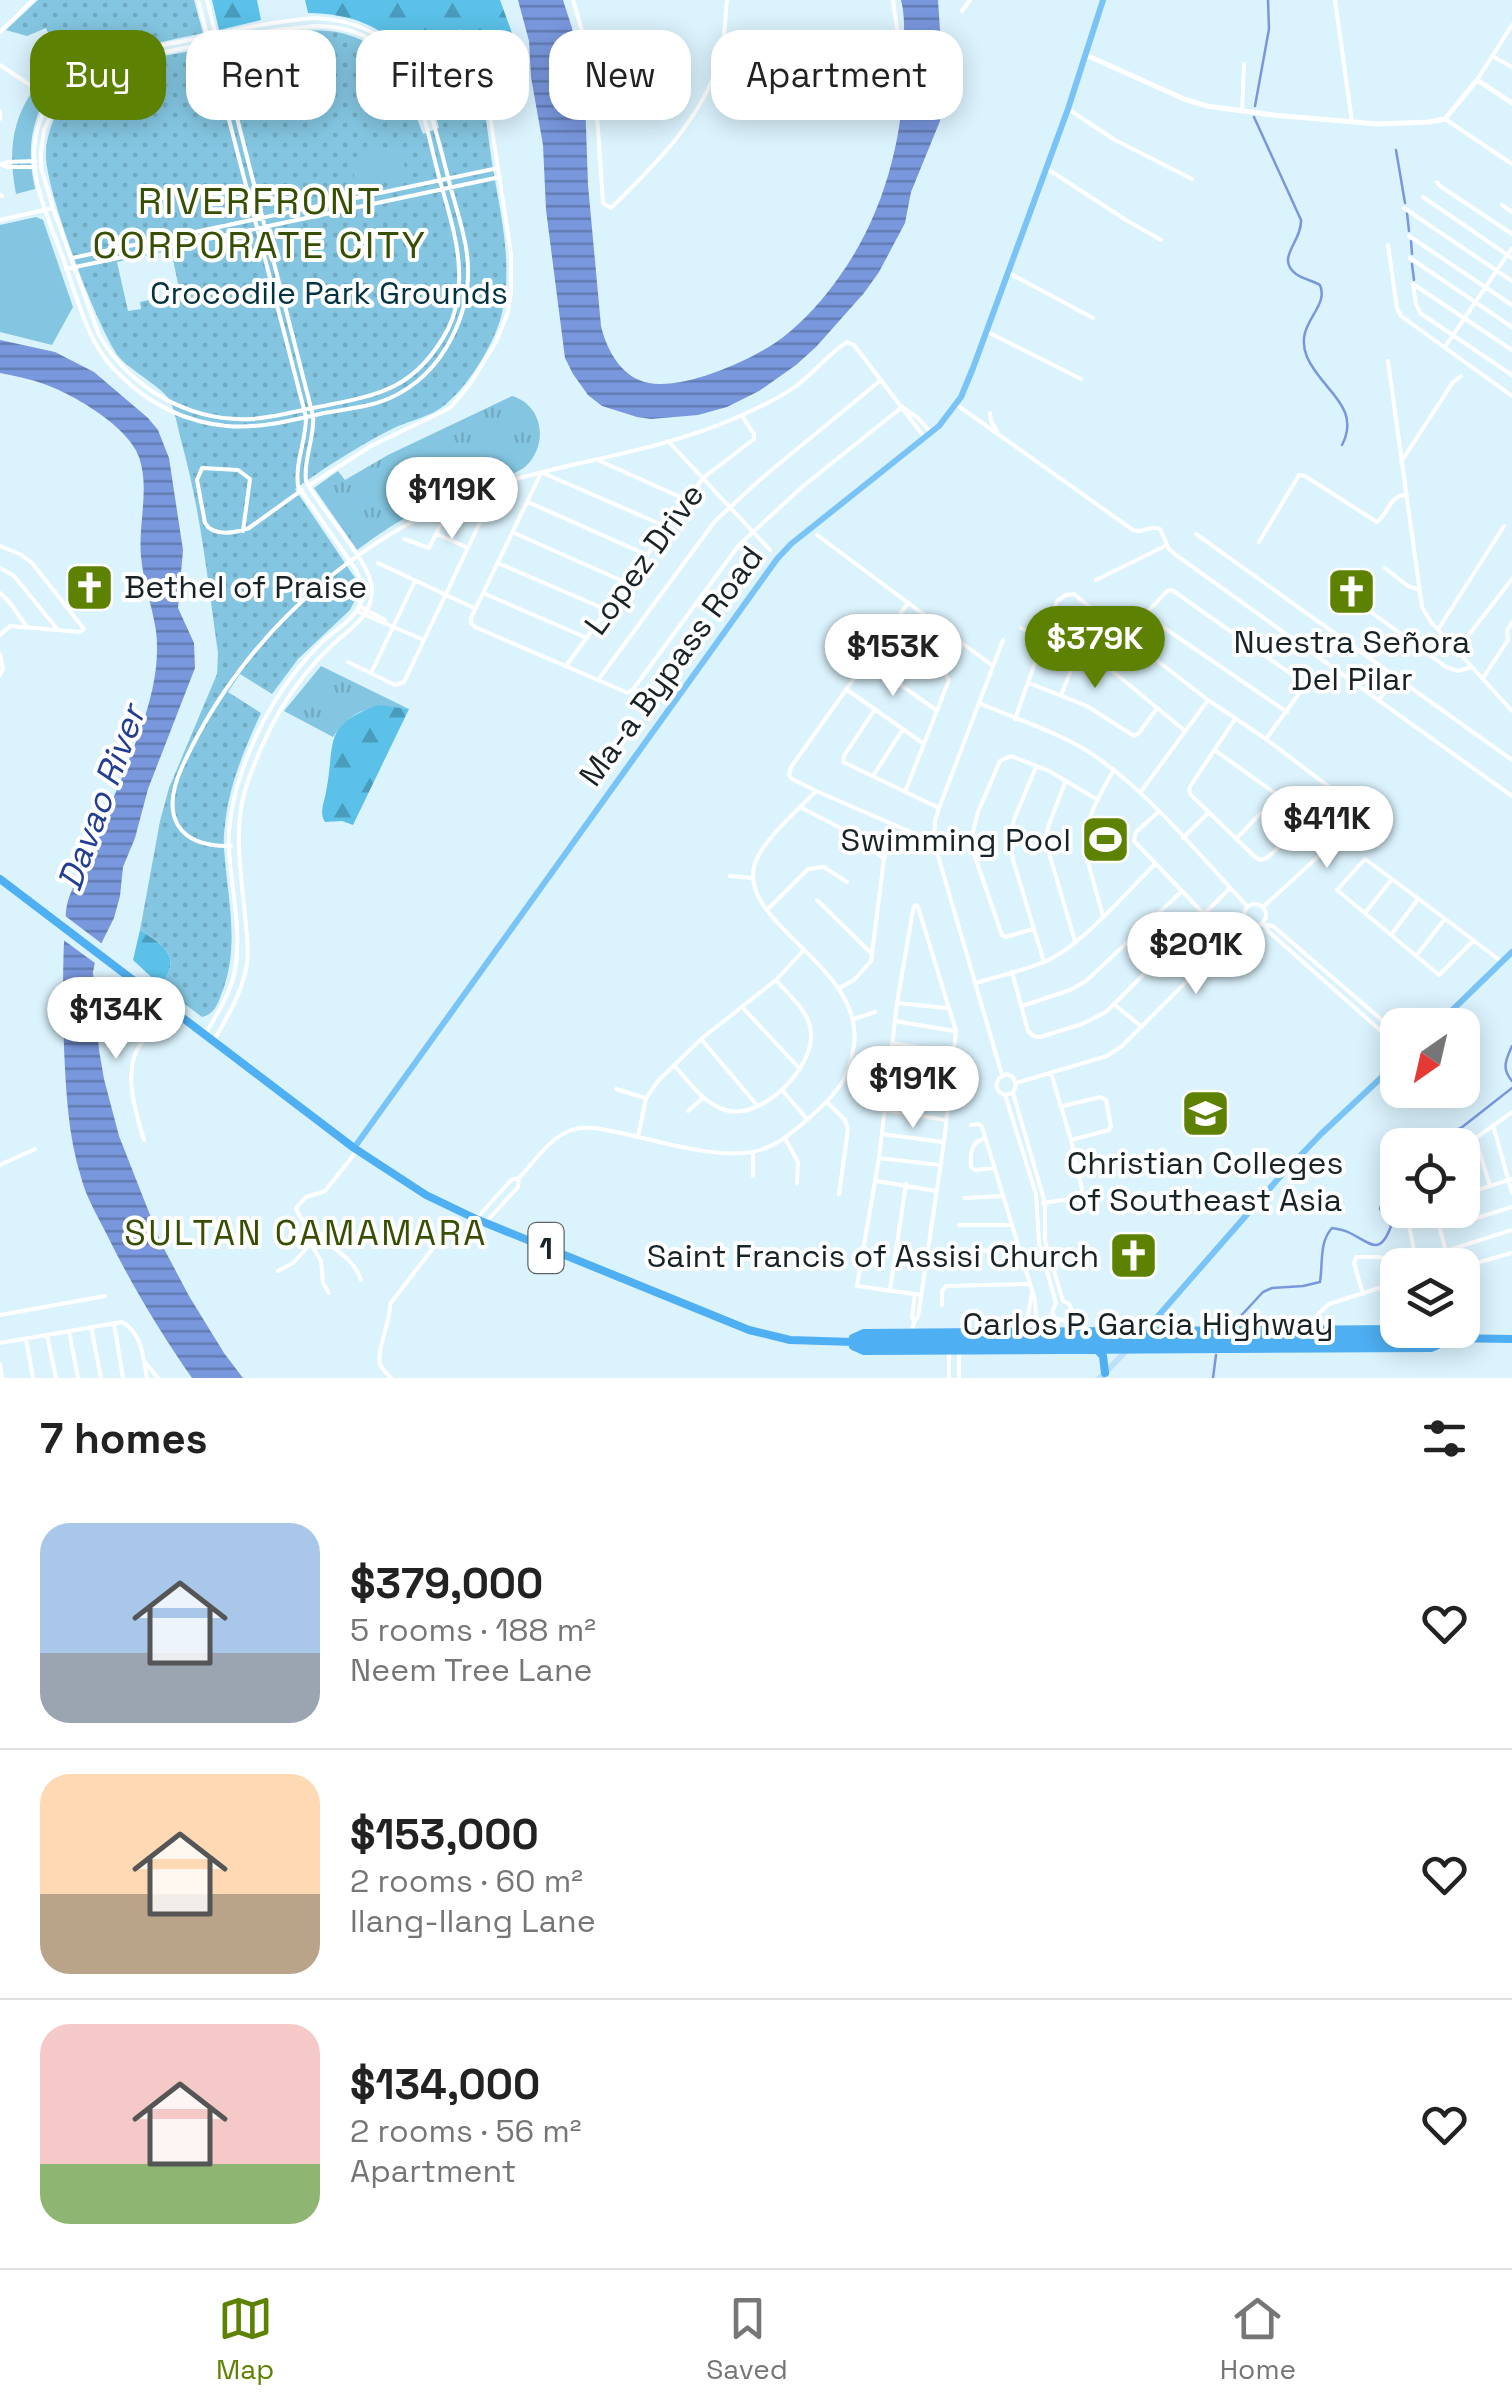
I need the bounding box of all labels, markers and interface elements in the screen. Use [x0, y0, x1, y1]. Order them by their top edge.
chip: Buy [30, 30, 166, 120]
chip: Rent [186, 30, 336, 120]
chip: Filters [356, 30, 529, 120]
chip: New [549, 30, 691, 120]
chip: Apartment [711, 30, 963, 120]
district label: RIVERFRONT CORPORATE CITY [93, 177, 427, 269]
park label: Crocodile Park Grounds [150, 273, 508, 313]
pin: $119K [382, 457, 522, 542]
text: $119K [408, 469, 496, 509]
street label: Lopez Drive [576, 475, 712, 643]
street label: Ma-a Bypass Road [570, 538, 772, 794]
church icon: Bethel of Praise [63, 561, 115, 613]
church icon: Nuestra Señora Del Pilar [1326, 566, 1378, 618]
place label: Bethel of Praise [124, 567, 367, 607]
pin: $379K [1025, 606, 1165, 691]
pin: $153K [823, 614, 963, 699]
text: $379K [1047, 618, 1143, 658]
place label: Nuestra Señora Del Pilar [1234, 622, 1471, 699]
text: $153K [847, 626, 939, 666]
water label: Davao River [47, 696, 156, 897]
pin: $411K [1257, 786, 1397, 871]
text: $411K [1283, 798, 1371, 838]
sports icon: Swimming Pool [1080, 814, 1132, 866]
place label: Swimming Pool [841, 820, 1071, 860]
pin: $201K [1126, 912, 1266, 997]
text: $201K [1149, 924, 1243, 964]
pin: $134K [46, 977, 186, 1062]
text: $134K [69, 989, 163, 1029]
north arrow [1380, 1008, 1480, 1108]
map controls [1380, 1008, 1480, 1348]
pin: $191K [843, 1046, 983, 1131]
text: $191K [869, 1058, 957, 1098]
school or university icon: Christian Colleges of Southeast Asia [1179, 1087, 1231, 1139]
button: locate [1380, 1128, 1480, 1228]
place label: Christian Colleges of Southeast Asia [1067, 1143, 1343, 1220]
district label: SULTAN CAMAMARA [124, 1211, 488, 1255]
road number: 1 [528, 1223, 564, 1273]
church icon: Saint Francis of Assisi Church [1108, 1230, 1160, 1282]
place label: Saint Francis of Assisi Church [647, 1236, 1099, 1276]
button: layers [1380, 1248, 1480, 1348]
street label: Carlos P. Garcia Highway [962, 1304, 1334, 1344]
icon: filters [1417, 1411, 1472, 1466]
text: 7 homes [40, 1412, 208, 1465]
text: $379,000 [350, 1557, 543, 1610]
icon: home [120, 1563, 240, 1683]
icon: heart [1417, 1596, 1472, 1651]
text: 5 rooms · 188 m² [350, 1610, 596, 1650]
text: Neem Tree Lane [350, 1650, 592, 1690]
text: $153,000 [350, 1808, 539, 1861]
icon: home [120, 1814, 240, 1934]
icon: heart [1417, 1847, 1472, 1902]
text: 2 rooms · 60 m² [350, 1861, 583, 1901]
text: Ilang-Ilang Lane [350, 1901, 596, 1941]
text: $134,000 [350, 2058, 540, 2111]
icon: home [120, 2064, 240, 2184]
icon: heart [1417, 2097, 1472, 2152]
text: 2 rooms · 56 m² [350, 2111, 582, 2151]
text: Apartment [350, 2151, 516, 2191]
tab: Map [216, 2291, 274, 2387]
tab: Saved [706, 2291, 788, 2387]
tab: Home [1220, 2291, 1296, 2387]

